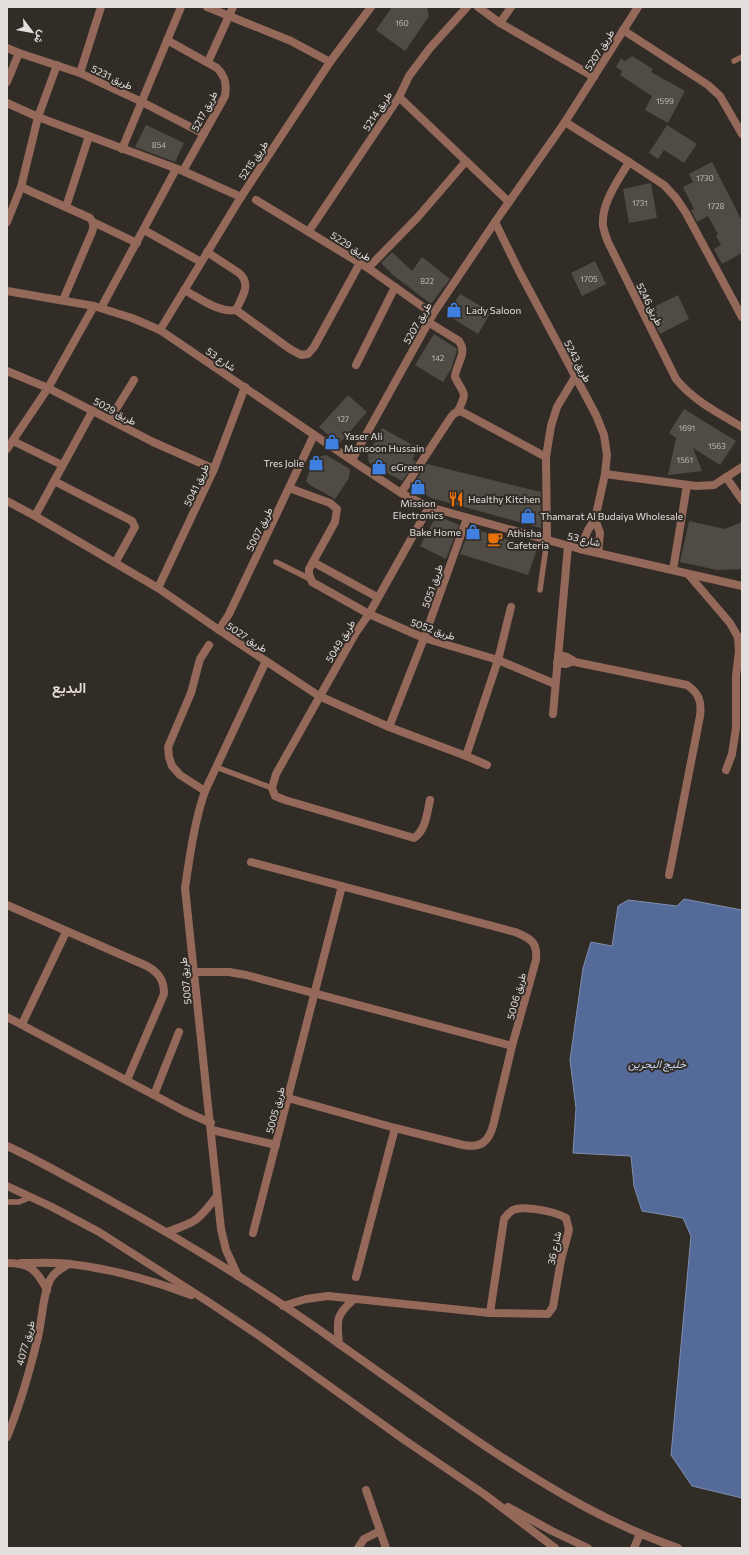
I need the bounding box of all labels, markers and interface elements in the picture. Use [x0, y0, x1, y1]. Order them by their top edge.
north arrow [12, 12, 52, 52]
house number: 160 [395, 18, 409, 28]
street label: طريق 5207 [582, 27, 617, 73]
text: ش [31, 28, 50, 47]
street label: طريق 5231 [89, 62, 135, 93]
street label: طريق 5217 [188, 88, 221, 134]
street label: طريق 5214 [360, 89, 395, 134]
house number: 1599 [656, 96, 674, 106]
street label: طريق 5215 [236, 138, 271, 182]
house number: 854 [152, 140, 166, 150]
house number: 1730 [696, 173, 714, 183]
house number: 1731 [632, 198, 648, 208]
house number: 1728 [708, 201, 725, 211]
street label: طريق 5229 [328, 229, 374, 264]
house number: 1705 [580, 274, 598, 284]
house number: 822 [420, 276, 434, 286]
street label: طريق 5246 [633, 281, 666, 328]
street label: طريق 5207 [400, 300, 435, 346]
shop icon: Lady Saloon [445, 301, 463, 319]
place label: Lady Saloon [466, 304, 521, 316]
street label: طريق 5243 [561, 338, 594, 385]
street label: شارع 53 [203, 345, 238, 374]
house number: 142 [432, 353, 445, 363]
street label: طريق 5029 [91, 395, 139, 428]
house number: 127 [337, 414, 349, 424]
house number: 1691 [679, 423, 695, 433]
place label: Yaser Ali Mansoon Hussain [344, 430, 424, 454]
shop icon: Yaser Ali Mansoon Hussain [323, 433, 341, 451]
house number: 1563 [708, 441, 726, 451]
shop icon: Tres Jolie [307, 454, 325, 472]
house number: 1561 [677, 455, 693, 465]
place label: Tres Jolie [264, 457, 304, 469]
shop icon: eGreen [370, 458, 388, 476]
street label: طريق 5041 [181, 461, 212, 509]
place label: eGreen [391, 461, 424, 473]
shop icon: Mission Electronics [409, 478, 427, 496]
restaurant icon: Healthy Kitchen [447, 490, 465, 508]
place label: Healthy Kitchen [468, 493, 540, 505]
place label: Mission Electronics [393, 497, 444, 521]
street label: طريق 5007 [243, 505, 276, 553]
shop icon: Thamarat Al Budaiya Wholesale [519, 507, 537, 525]
place label: Thamarat Al Budaiya Wholesale [540, 510, 683, 522]
shop icon: Bake Home [464, 523, 482, 541]
place label: Bake Home [409, 526, 461, 538]
place label: Athisha Cafeteria [507, 527, 549, 551]
street label: شارع 53 [566, 529, 602, 550]
cafe icon: Athisha Cafeteria [486, 530, 504, 548]
street label: طريق 5051 [419, 562, 446, 610]
street label: طريق 5052 [409, 616, 457, 643]
street label: طريق 5049 [323, 617, 358, 665]
street label: طريق 5027 [224, 619, 270, 656]
district label: البديع [52, 679, 86, 698]
street label: طريق 5007 [177, 956, 194, 1005]
street label: طريق 5006 [504, 971, 529, 1021]
water label: خليج البحرين [628, 1057, 687, 1072]
street label: طريق 5005 [263, 1085, 288, 1135]
street label: شارع 36 [545, 1230, 564, 1266]
street label: طريق 4077 [13, 1319, 38, 1367]

